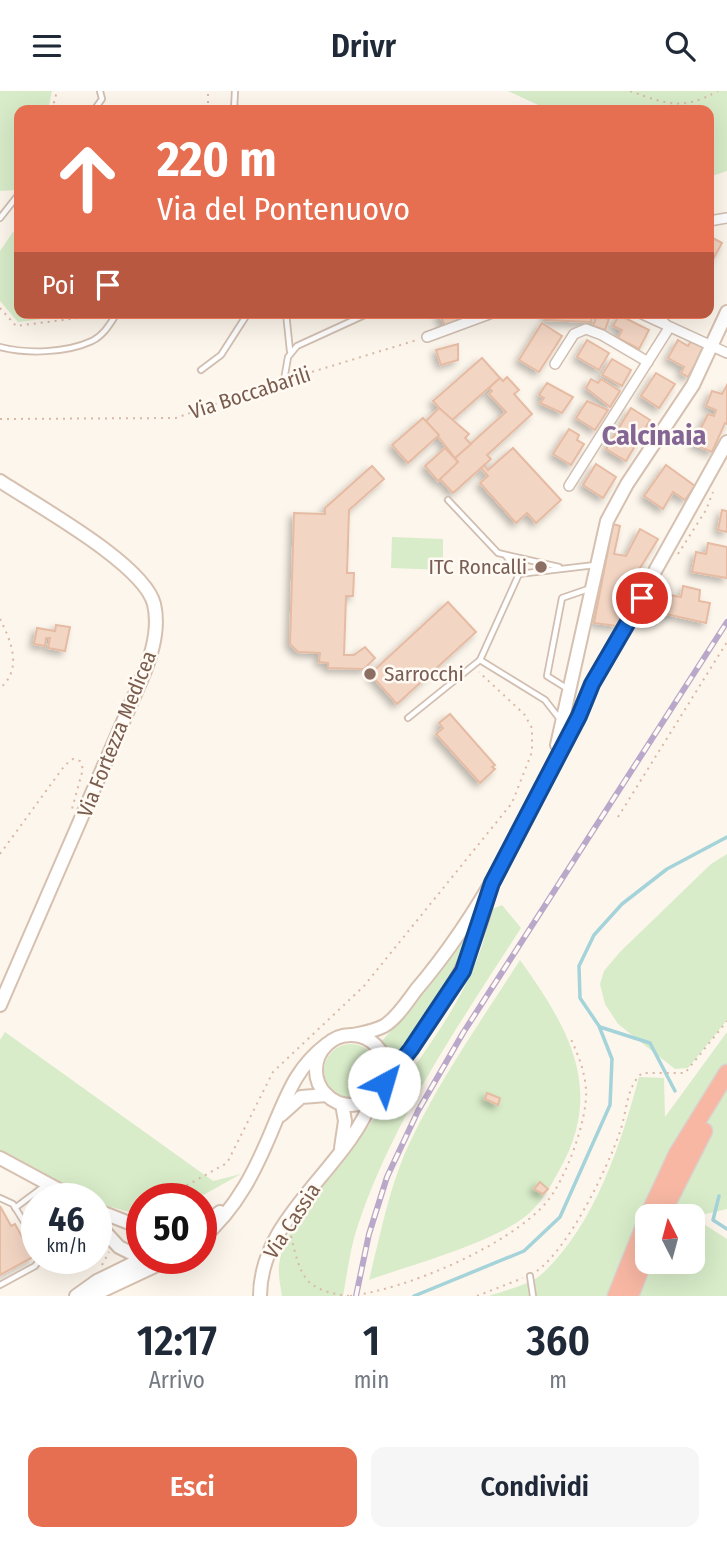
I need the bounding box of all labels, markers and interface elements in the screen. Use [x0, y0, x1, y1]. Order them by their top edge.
icon: menu [28, 27, 66, 65]
text: Drivr [331, 27, 396, 65]
icon: search [661, 27, 699, 65]
text: 220 m [157, 130, 277, 189]
icon: ahead [42, 133, 133, 224]
text: Via del Pontenuovo [157, 190, 410, 228]
icon: arrive [89, 266, 127, 304]
text: Poi [42, 270, 75, 301]
street label: Via Boccabarili [186, 361, 314, 425]
district label: Calcinaia [602, 419, 706, 452]
place label: ITC Roncalli [428, 554, 527, 580]
marker: ITC Roncalli [533, 559, 549, 575]
pin [612, 568, 672, 628]
icon: arrive [623, 579, 661, 617]
street label: Via Fortezza Medicea [72, 647, 162, 821]
place label: Sarrocchi [384, 661, 464, 687]
marker: Sarrocchi [362, 666, 378, 682]
position arrow [347, 1046, 421, 1120]
street label: Via Cassia [258, 1178, 326, 1264]
speed limit sign: 50 [126, 1183, 217, 1274]
text: 46 [48, 1198, 85, 1240]
north arrow [635, 1204, 705, 1274]
map controls [635, 1204, 705, 1274]
text: km/h [46, 1235, 87, 1257]
text: 12:17 [137, 1316, 217, 1366]
text: 1 [363, 1316, 380, 1366]
text: 360 [526, 1316, 590, 1366]
text: Arrivo [149, 1366, 205, 1394]
text: min [354, 1366, 389, 1394]
text: m [549, 1366, 567, 1394]
button: Esci [28, 1447, 357, 1527]
button: Condividi [371, 1447, 699, 1527]

